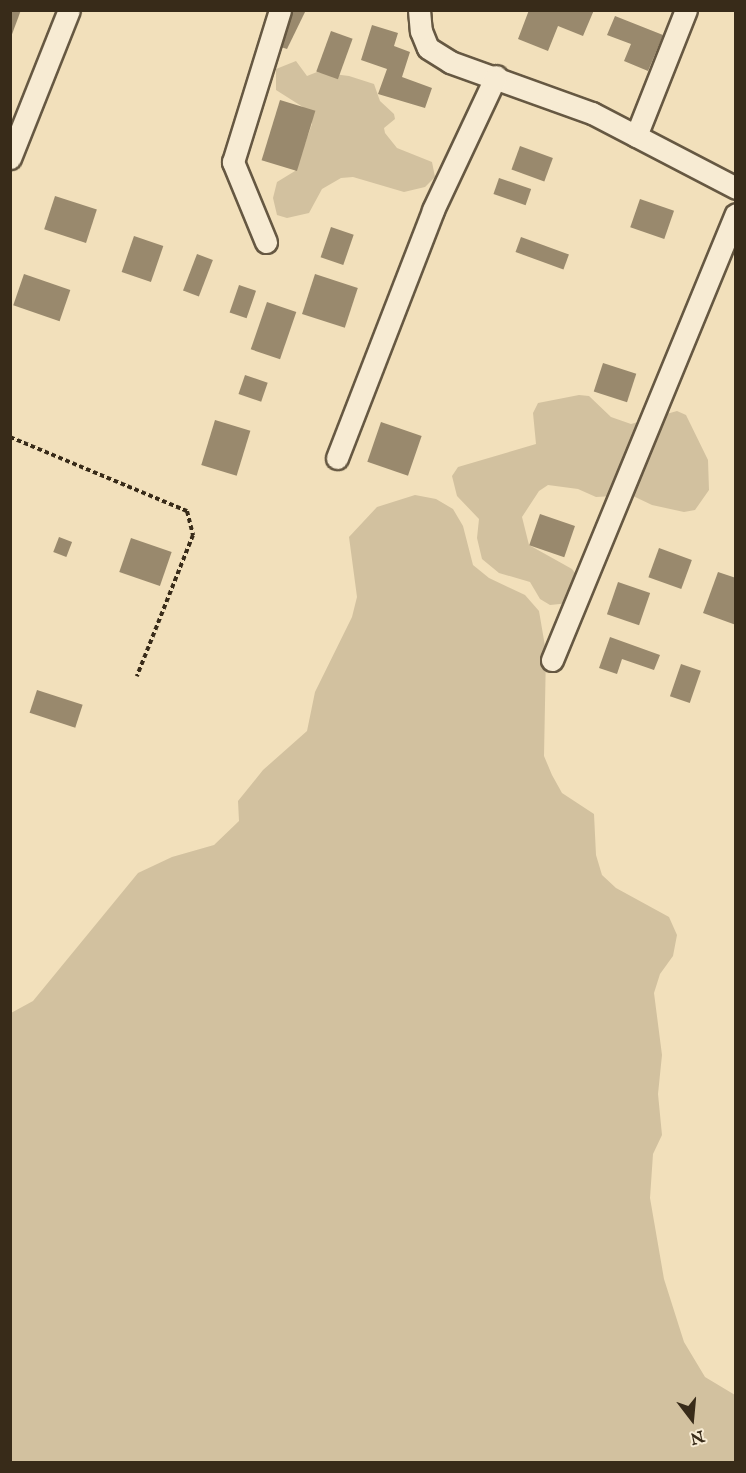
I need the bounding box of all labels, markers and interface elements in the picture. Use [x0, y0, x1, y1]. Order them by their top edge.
north arrow [662, 1389, 722, 1449]
text: N [688, 1425, 706, 1448]

